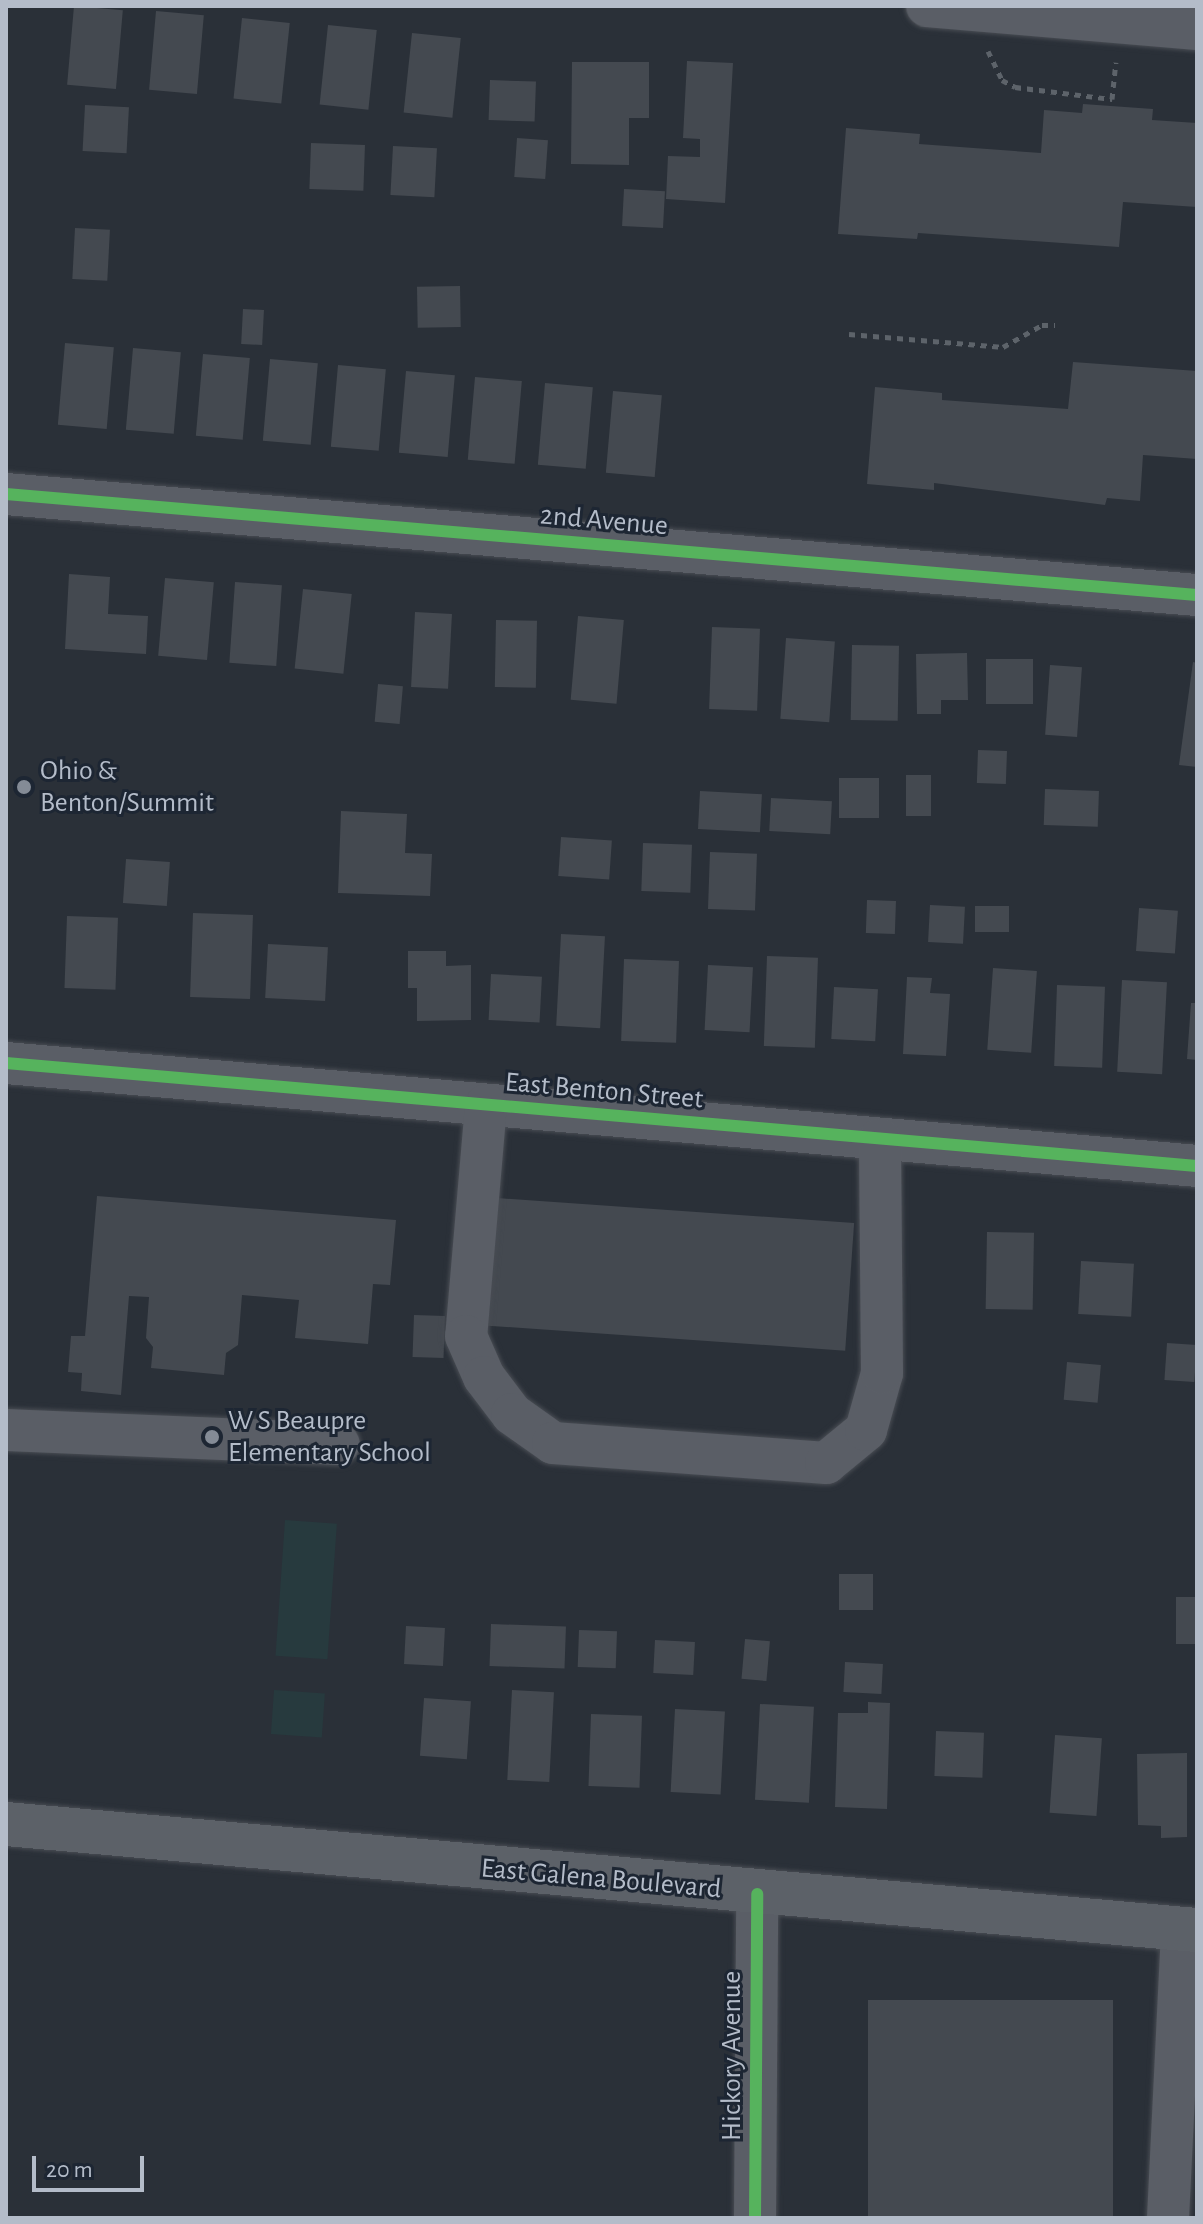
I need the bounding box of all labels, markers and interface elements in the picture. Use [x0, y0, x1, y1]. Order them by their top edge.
street label: 2nd Avenue [539, 499, 669, 543]
place label: Ohio & Benton/Summit [40, 754, 214, 820]
marker: Ohio & Benton/Summit [15, 778, 33, 796]
street label: East Benton Street [503, 1066, 705, 1116]
place label: W S Beaupre Elementary School [228, 1404, 431, 1470]
marker: W S Beaupre Elementary School [203, 1428, 221, 1446]
street label: East Galena Boulevard [479, 1852, 723, 1906]
street label: Hickory Avenue [715, 1971, 749, 2141]
scale bar [36, 2140, 148, 2190]
text: 20 m [46, 2158, 93, 2182]

